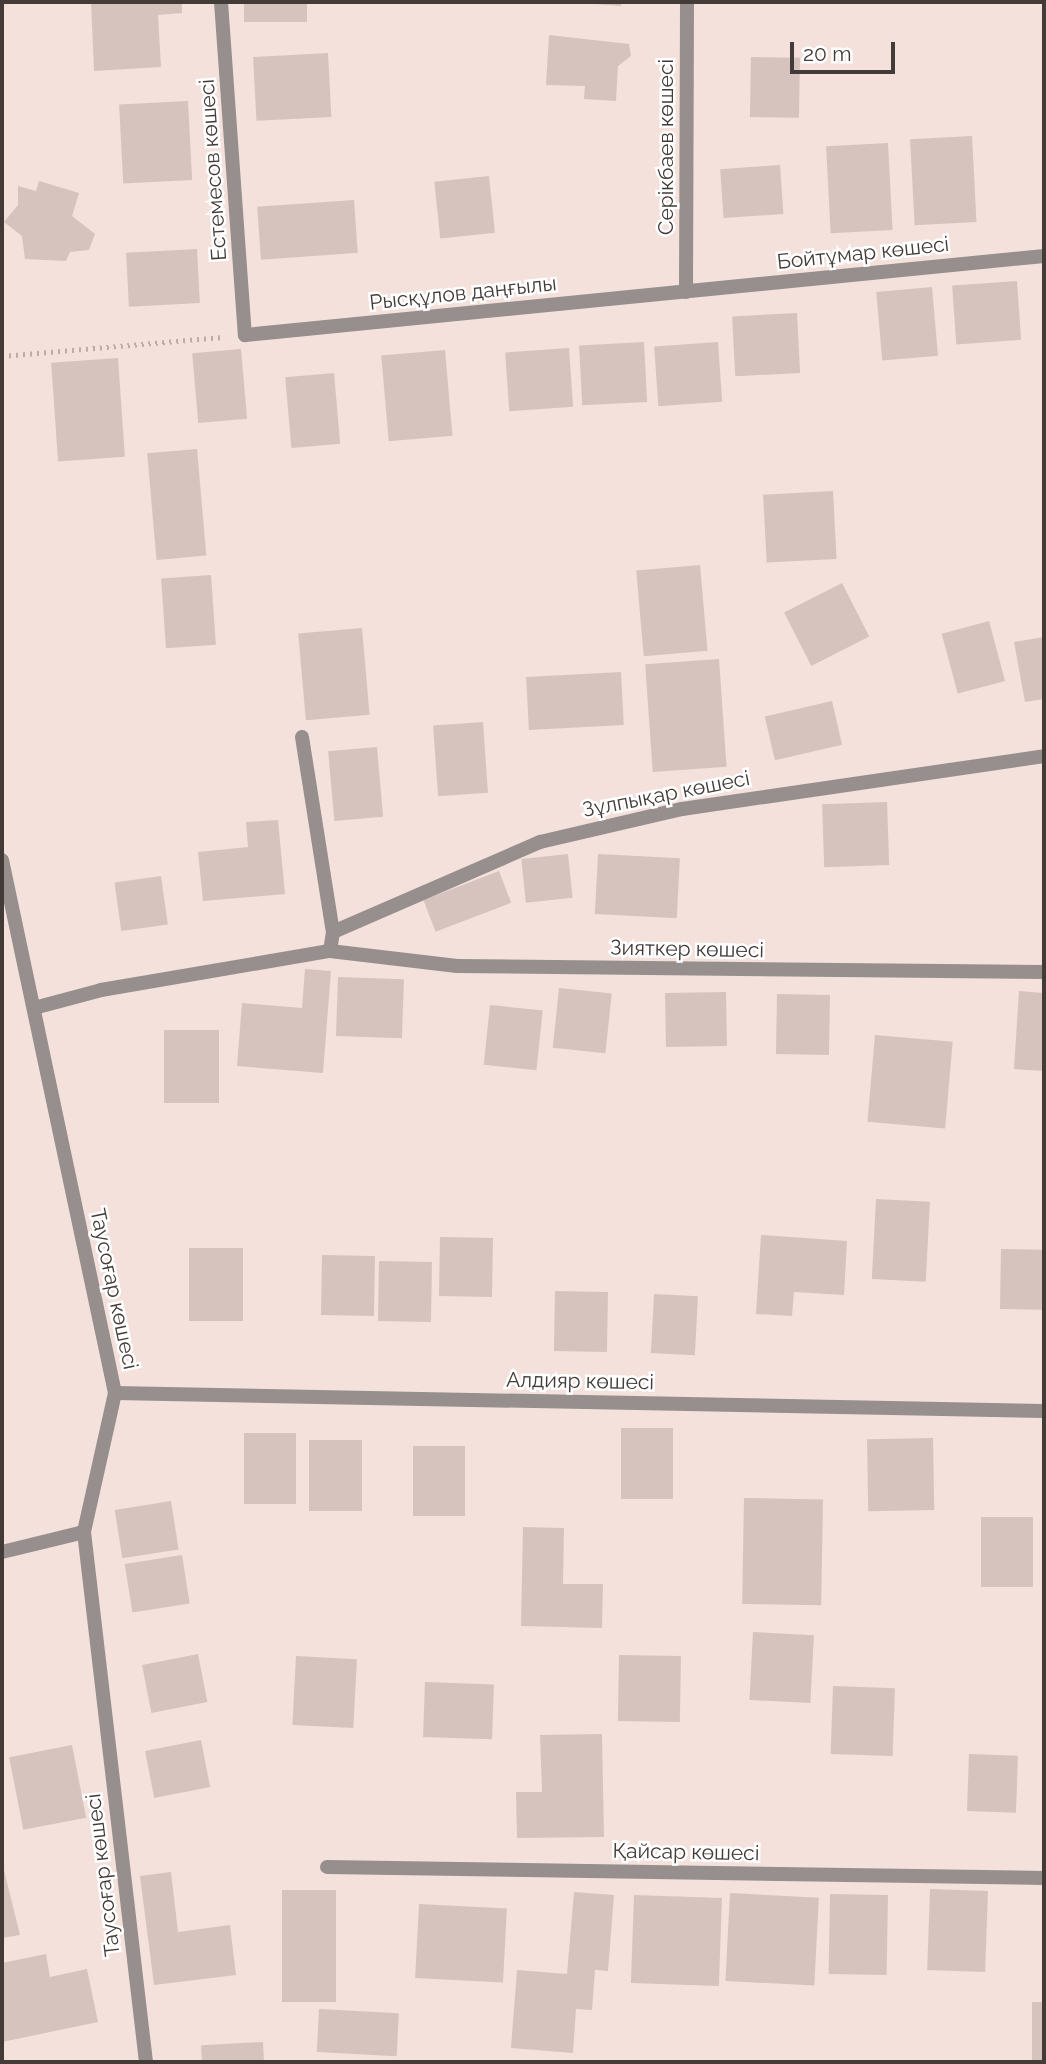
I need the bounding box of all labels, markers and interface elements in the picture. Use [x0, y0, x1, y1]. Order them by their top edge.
scale bar [794, 28, 899, 72]
text: 20 m [803, 41, 851, 66]
street label: Серікбаев көшесі [653, 59, 679, 235]
street label: Естемесов көшесі [194, 78, 232, 262]
street label: Бойтұмар көшесі [776, 231, 950, 275]
street label: Рысқұлов даңғылы [368, 271, 558, 315]
street label: Зұлпықар көшесі [580, 765, 752, 823]
street label: Зияткер көшесі [610, 935, 764, 963]
street label: Тауcоғар көшесі [85, 1206, 143, 1372]
street label: Алдияр көшесі [506, 1367, 654, 1395]
street label: Тауcоғар көшесі [81, 1792, 125, 1958]
street label: Қайсар көшесі [612, 1838, 760, 1866]

